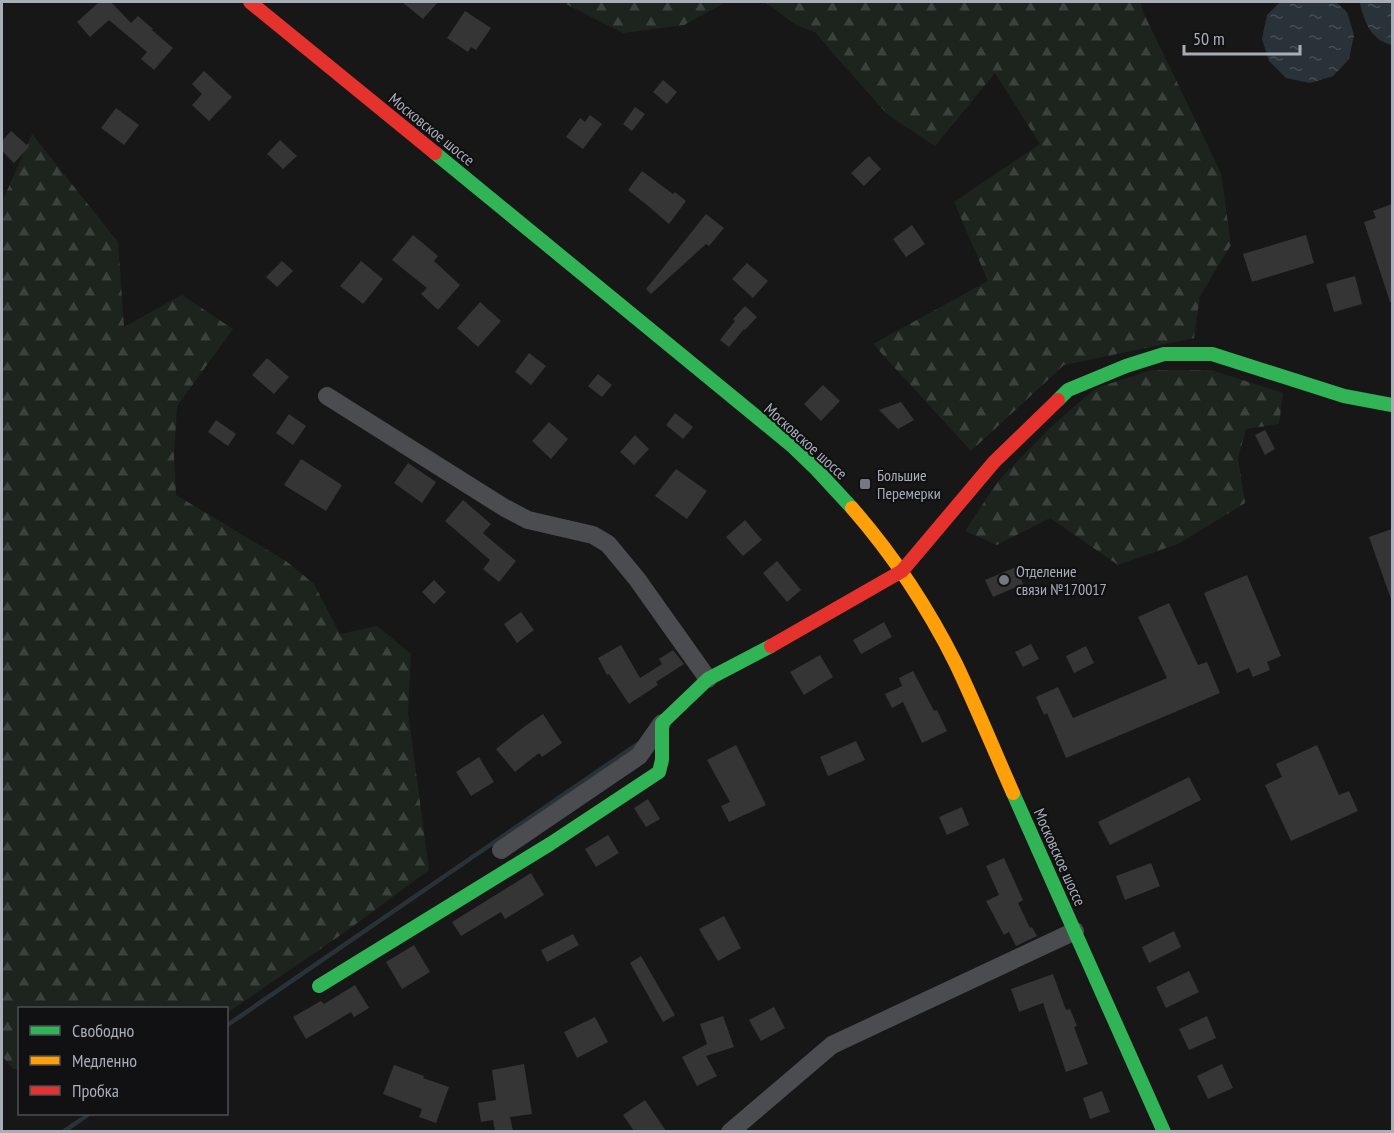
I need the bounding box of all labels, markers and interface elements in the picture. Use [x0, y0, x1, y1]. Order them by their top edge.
scale bar [1184, 18, 1300, 56]
text: 50 m [1193, 27, 1225, 50]
street label: Московское шоссе [385, 88, 479, 170]
street label: Московское шоссе [760, 399, 852, 483]
place label: Большие Перемерки [877, 465, 941, 503]
marker: Большие Перемерки [858, 477, 872, 491]
place label: Отделение связи №170017 [1016, 561, 1107, 599]
marker: Отделение связи №170017 [997, 573, 1011, 587]
street label: Московское шоссе [1030, 805, 1090, 909]
legend [18, 1007, 228, 1115]
text: Свободно [72, 1019, 135, 1042]
text: Медленно [72, 1049, 137, 1072]
text: Пробка [72, 1079, 119, 1102]

